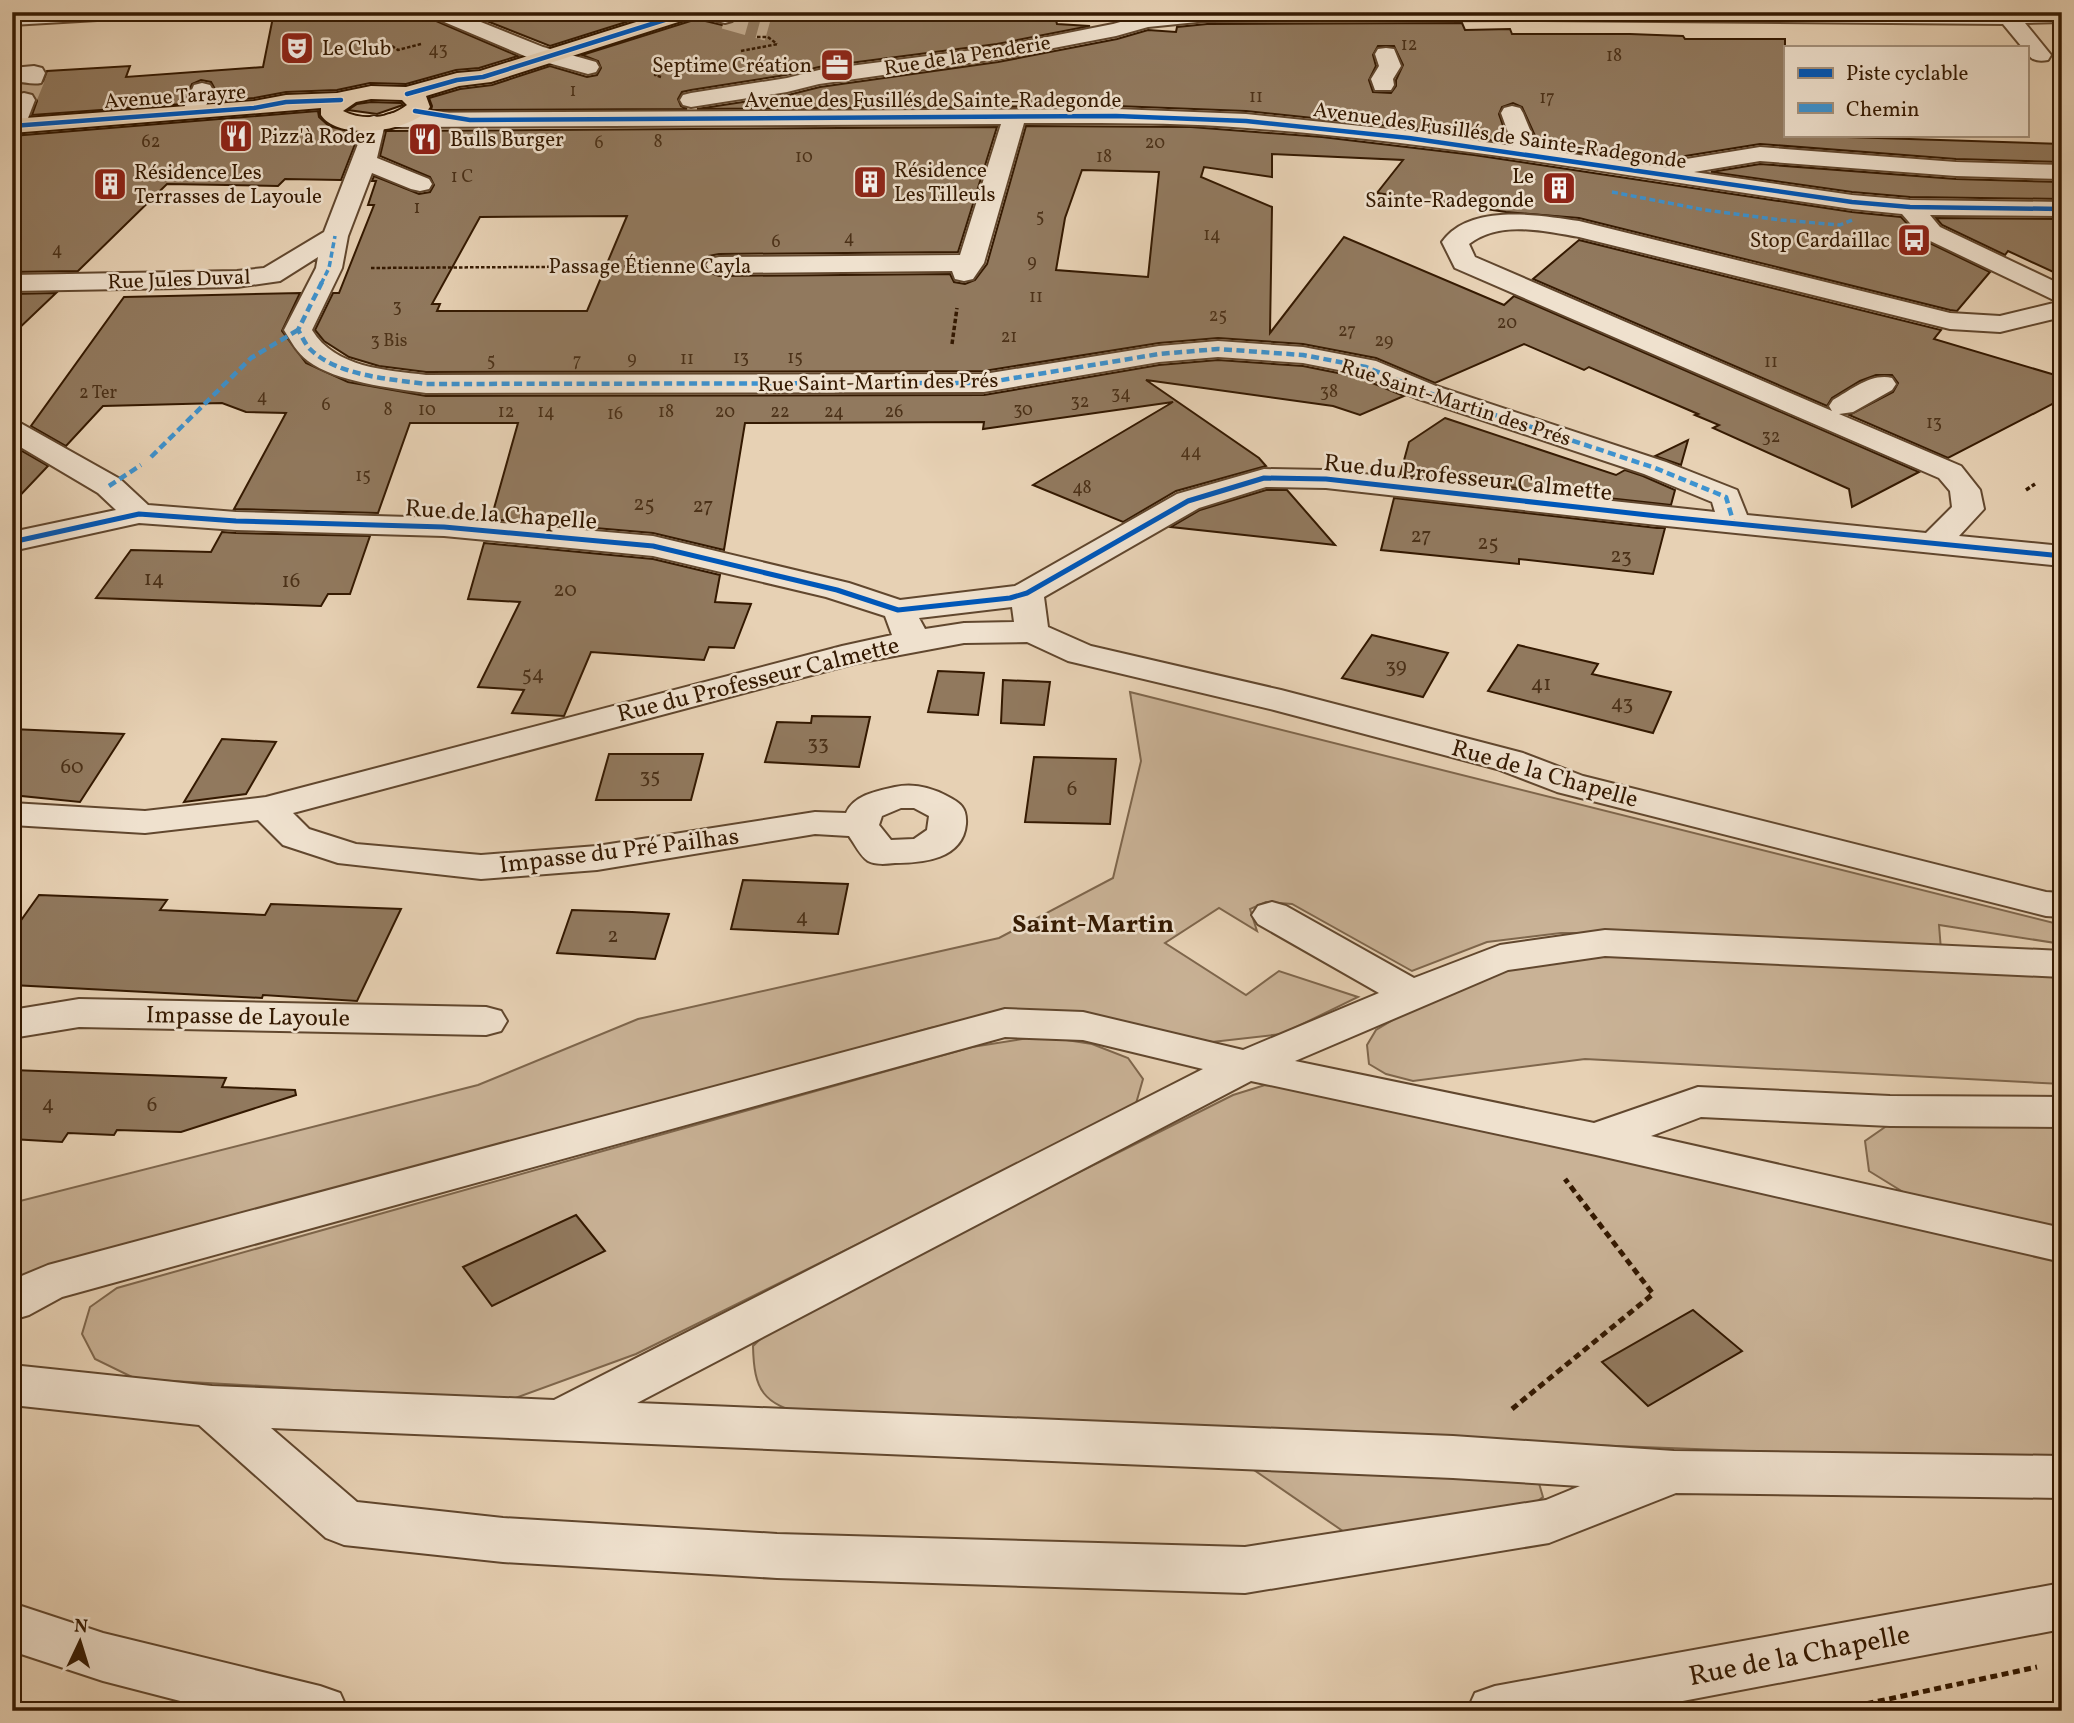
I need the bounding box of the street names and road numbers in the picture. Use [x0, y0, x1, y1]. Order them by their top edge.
street label: Rue de la Penderie [882, 29, 1053, 84]
street label: Avenue Tarayre [103, 78, 247, 117]
street label: Avenue des Fusillés de Sainte-Radegonde [745, 87, 1122, 116]
street label: Avenue des Fusillés de Sainte-Radegonde [1311, 96, 1688, 177]
street label: Passage Étienne Cayla [548, 253, 752, 282]
street label: Rue Jules Duval [107, 264, 251, 297]
street label: Rue Saint-Martin des Prés [1337, 352, 1575, 454]
street label: Rue Saint-Martin des Prés [757, 367, 999, 400]
street label: Rue du Professeur Calmette [1322, 447, 1614, 511]
street label: Rue de la Chapelle [404, 492, 598, 540]
street label: Rue du Professeur Calmette [614, 629, 903, 732]
street label: Rue de la Chapelle [1447, 732, 1642, 818]
street label: Impasse du Pré Pailhas [498, 820, 741, 884]
street label: Impasse de Layoule [146, 999, 350, 1037]
street label: Rue de la Chapelle [1685, 1616, 1913, 1697]

